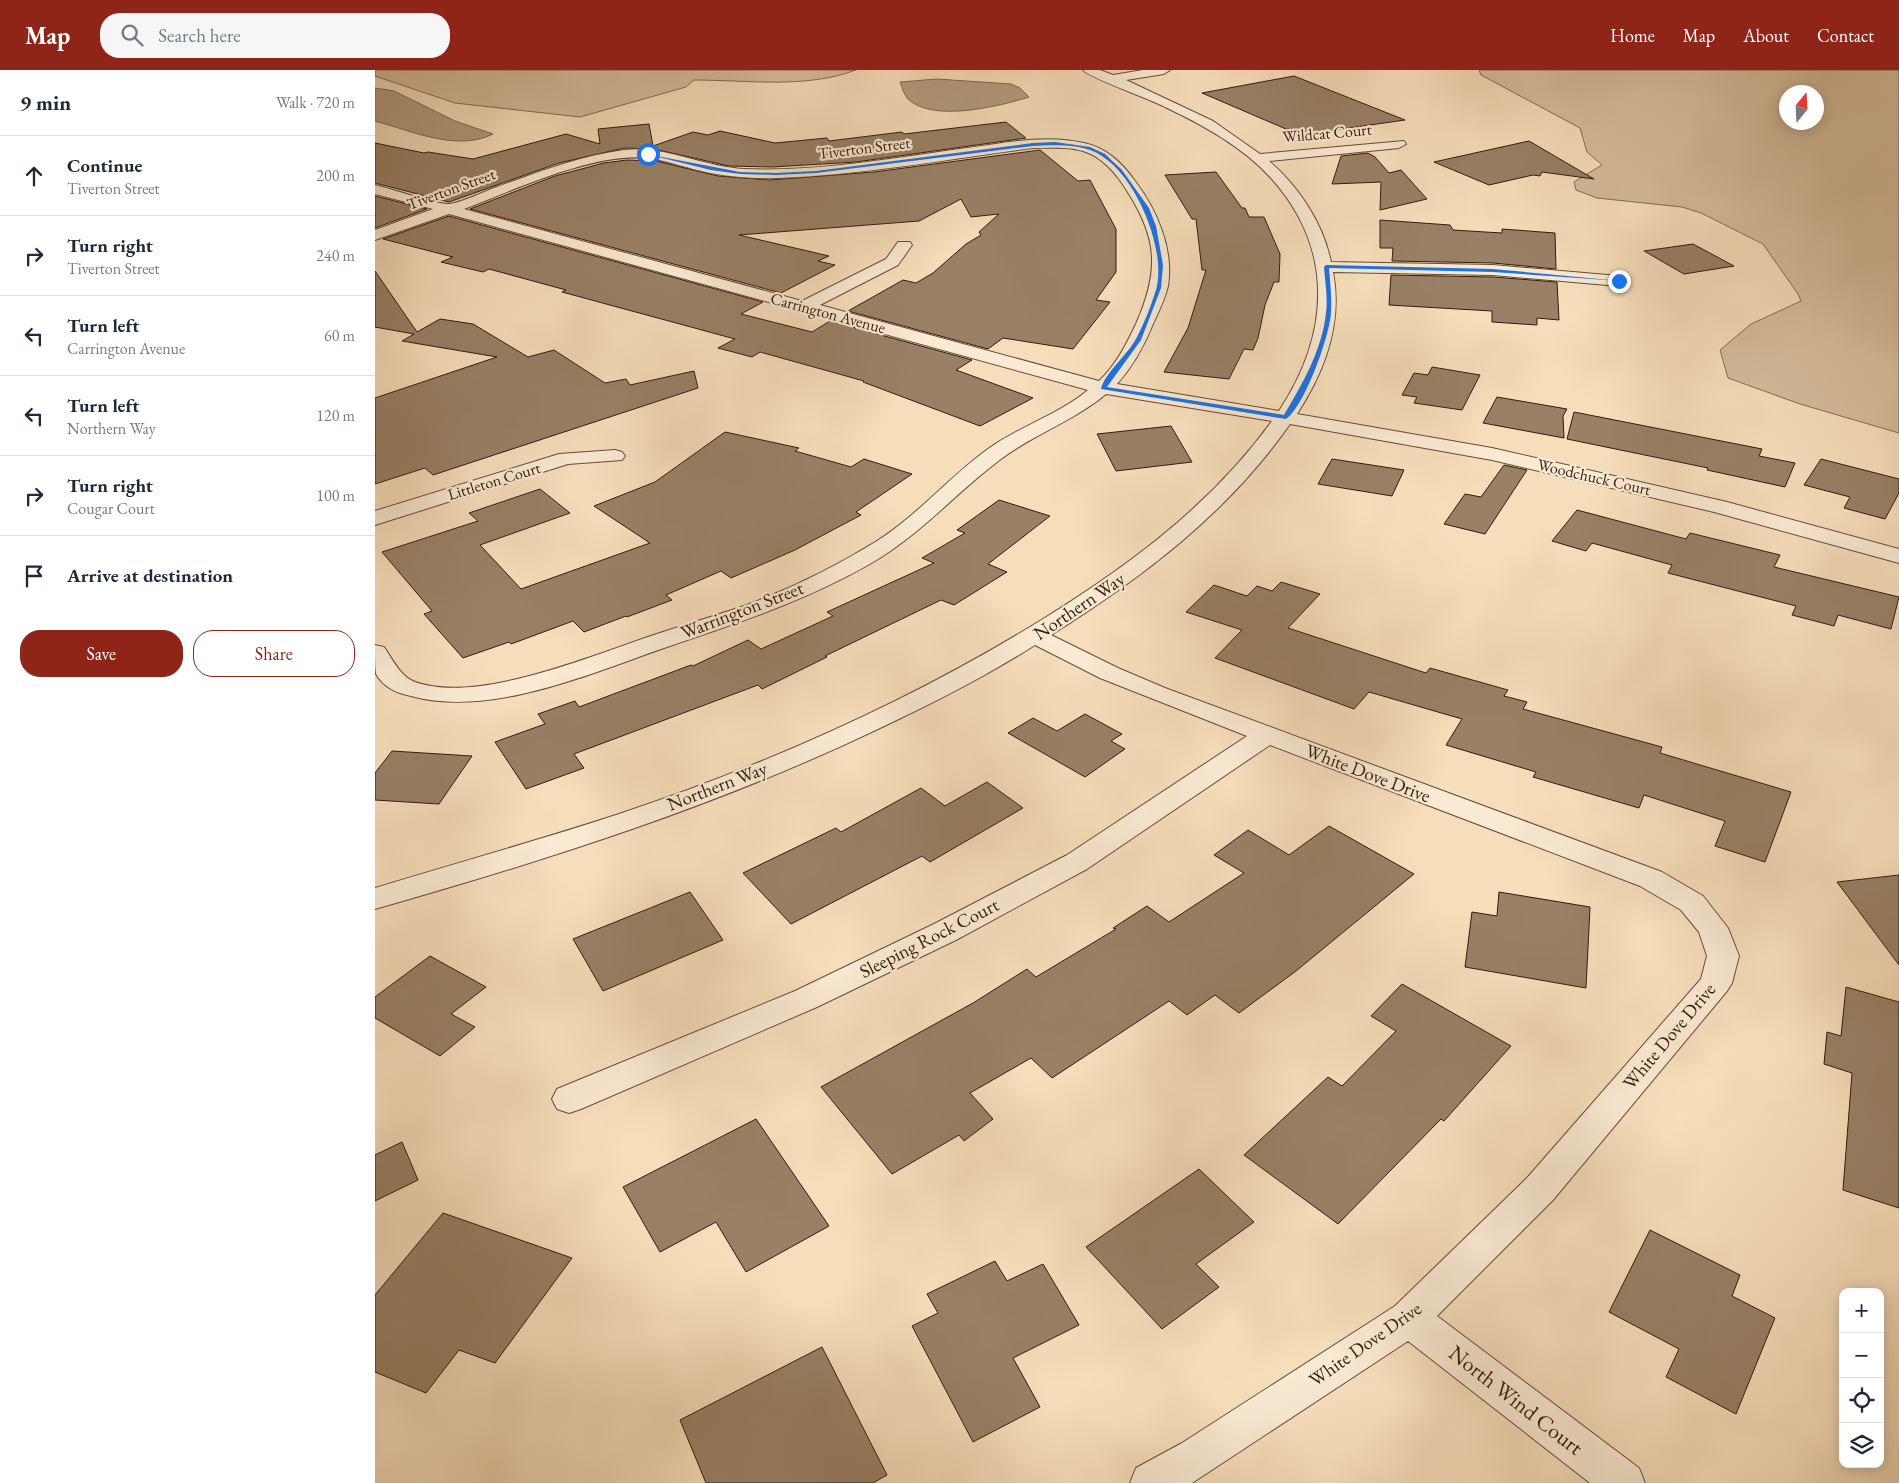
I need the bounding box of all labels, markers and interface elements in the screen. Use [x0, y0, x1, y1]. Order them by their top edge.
search box [100, 13, 450, 58]
text: Map [25, 20, 70, 51]
icon: search [118, 21, 146, 49]
text: Search here [158, 23, 241, 48]
text: Home [1610, 24, 1655, 47]
text: Map [1683, 24, 1715, 47]
text: About [1743, 24, 1789, 47]
text: Contact [1817, 24, 1874, 47]
north arrow [1779, 85, 1824, 130]
text: 9 min [20, 89, 71, 116]
text: Walk · 720 m [276, 92, 355, 113]
street label: Wildcat Court [1282, 119, 1372, 147]
street label: Tiverton Street [817, 132, 911, 164]
route start [637, 143, 660, 166]
text: Continue [67, 153, 142, 178]
icon: ahead [20, 162, 48, 190]
street label: Tiverton Street [404, 163, 498, 215]
text: 200 m [316, 165, 355, 186]
text: Tiverton Street [67, 178, 160, 199]
text: Turn right [67, 233, 153, 258]
icon: right [20, 242, 48, 270]
text: 240 m [316, 245, 355, 266]
text: Tiverton Street [67, 258, 160, 279]
route end [1608, 270, 1631, 293]
street label: Carrington Avenue [768, 288, 888, 338]
text: Turn left [67, 313, 139, 338]
icon: left [20, 322, 48, 350]
text: 60 m [324, 325, 355, 346]
text: Carrington Avenue [67, 338, 185, 359]
text: Turn left [67, 393, 139, 418]
icon: left [20, 402, 48, 430]
text: 120 m [316, 405, 355, 426]
text: Northern Way [67, 418, 156, 439]
street label: Woodchuck Court [1535, 454, 1653, 500]
street label: Littleton Court [445, 457, 543, 505]
text: Turn right [67, 473, 153, 498]
icon: right [20, 482, 48, 510]
text: 100 m [316, 485, 355, 506]
text: Cougar Court [67, 498, 155, 519]
icon: arrive [20, 562, 48, 590]
text: Arrive at destination [67, 563, 233, 588]
street label: Northern Way [1028, 566, 1130, 646]
street label: Warrington Street [677, 575, 807, 645]
button: Save [20, 630, 183, 677]
button: Share [193, 630, 355, 677]
street label: White Dove Drive [1302, 738, 1434, 808]
street label: Northern Way [663, 755, 771, 817]
street label: Sleeping Rock Court [855, 892, 1003, 984]
street label: White Dove Drive [1617, 977, 1721, 1095]
map controls [1839, 1288, 1884, 1468]
button: + [1839, 1288, 1884, 1333]
street label: White Dove Drive [1304, 1296, 1426, 1392]
button: − [1839, 1333, 1884, 1378]
street label: North Wind Court [1443, 1338, 1589, 1462]
button: locate [1839, 1378, 1884, 1423]
button: layers [1839, 1423, 1884, 1468]

